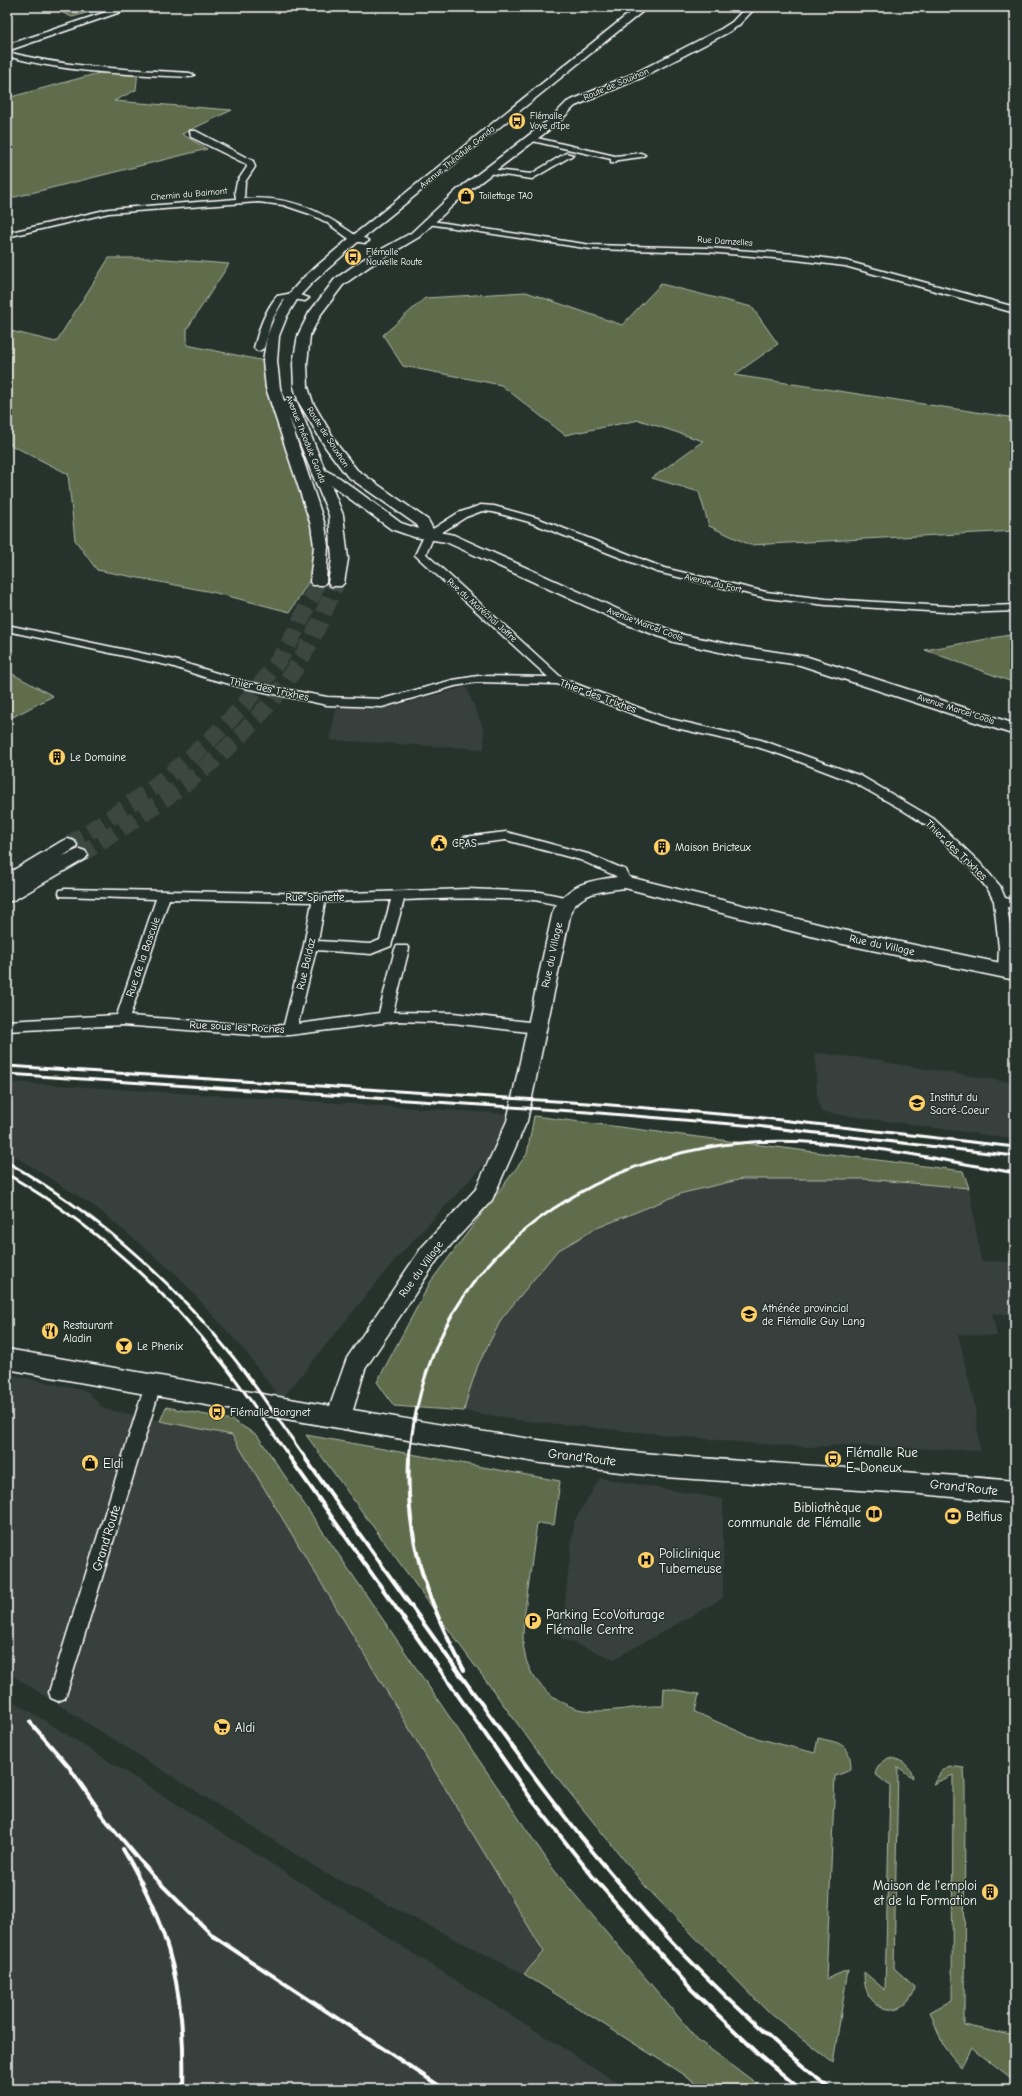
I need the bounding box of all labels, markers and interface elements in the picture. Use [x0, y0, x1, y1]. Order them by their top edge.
street label: Route de Souxhon [582, 66, 650, 102]
bus stop icon: Flémalle Voye d'Ipe [507, 111, 527, 131]
place label: Flémalle Voye d'Ipe [530, 111, 570, 131]
street label: Avenue Théodule Gonda [417, 124, 497, 190]
street label: Chemin du Baimont [150, 186, 228, 202]
shop icon: Toilettage TAO [456, 186, 476, 206]
place label: Toilettage TAO [479, 191, 533, 201]
street label: Rue Damzelles [697, 234, 753, 248]
bus stop icon: Flémalle Nouvelle Route [343, 247, 363, 267]
place label: Flémalle Nouvelle Route [366, 247, 423, 267]
street label: Avenue Théodule Gonda [284, 394, 328, 484]
street label: Route de Souxhon [305, 405, 351, 469]
street label: Avenue du Fort [683, 572, 743, 595]
street label: Rue du Maréchal Joffre [445, 576, 519, 644]
street label: Avenue Marcel Cools [606, 605, 685, 643]
street label: Thier des Trixhes [228, 674, 310, 704]
street label: Thier des Trixhes [558, 676, 639, 716]
street label: Avenue Marcel Cools [916, 692, 996, 726]
building icon: Le Domaine [47, 747, 67, 767]
place label: Le Domaine [70, 751, 127, 764]
street label: Thier des Trixhes [922, 817, 990, 883]
public building icon: CPAS [429, 833, 449, 853]
place label: CPAS [452, 837, 477, 850]
building icon: Maison Bricteux [652, 837, 672, 857]
place label: Maison Bricteux [675, 841, 751, 854]
street label: Rue Spinette [286, 891, 345, 904]
street label: Rue de la Bascule [123, 915, 163, 999]
street label: Rue du Village [539, 921, 565, 989]
street label: Rue du Village [848, 932, 916, 958]
street label: Rue Baldaz [294, 937, 318, 991]
street label: Rue sous les Roches [189, 1018, 285, 1036]
place label: Institut du Sacré-Coeur [930, 1091, 990, 1117]
school or university icon: Institut du Sacré-Coeur [907, 1093, 927, 1113]
street label: Rue du Village [396, 1238, 446, 1300]
place label: Athénée provincial de Flémalle Guy Lang [762, 1302, 865, 1328]
school or university icon: Athénée provincial de Flémalle Guy Lang [739, 1304, 759, 1324]
place label: Restaurant Aladin [63, 1319, 114, 1345]
restaurant icon: Restaurant Aladin [40, 1321, 60, 1341]
bar icon: Le Phenix [114, 1336, 134, 1356]
place label: Le Phenix [137, 1340, 184, 1353]
bus stop icon: Flémalle Borgnet [207, 1402, 227, 1422]
place label: Flémalle Borgnet [230, 1406, 311, 1419]
street label: Grand'Route [547, 1445, 617, 1469]
place label: Flémalle Rue E. Doneux [846, 1445, 918, 1475]
bus stop icon: Flémalle Rue E. Doneux [823, 1449, 843, 1469]
shop icon: Eldi [80, 1453, 100, 1473]
place label: Eldi [103, 1456, 124, 1471]
street label: Grand'Route [929, 1476, 999, 1498]
place label: Bibliothèque communale de Flémalle [728, 1500, 861, 1530]
street label: Grand'Route [89, 1503, 123, 1573]
library icon: Bibliothèque communale de Flémalle [864, 1504, 884, 1524]
bank icon: Belfius [943, 1506, 963, 1526]
place label: Belfius [966, 1509, 1002, 1524]
place label: Policlinique Tubemeuse [659, 1546, 722, 1576]
hospital icon: Policlinique Tubemeuse [636, 1550, 656, 1570]
place label: Parking EcoVoiturage Flémalle Centre [546, 1607, 665, 1637]
parking icon: Parking EcoVoiturage Flémalle Centre [523, 1611, 543, 1631]
supermarket icon: Aldi [212, 1717, 232, 1737]
place label: Aldi [235, 1720, 255, 1735]
place label: Maison de l'emploi et de la Formation [873, 1878, 977, 1908]
building icon: Maison de l'emploi et de la Formation [980, 1882, 1000, 1902]

